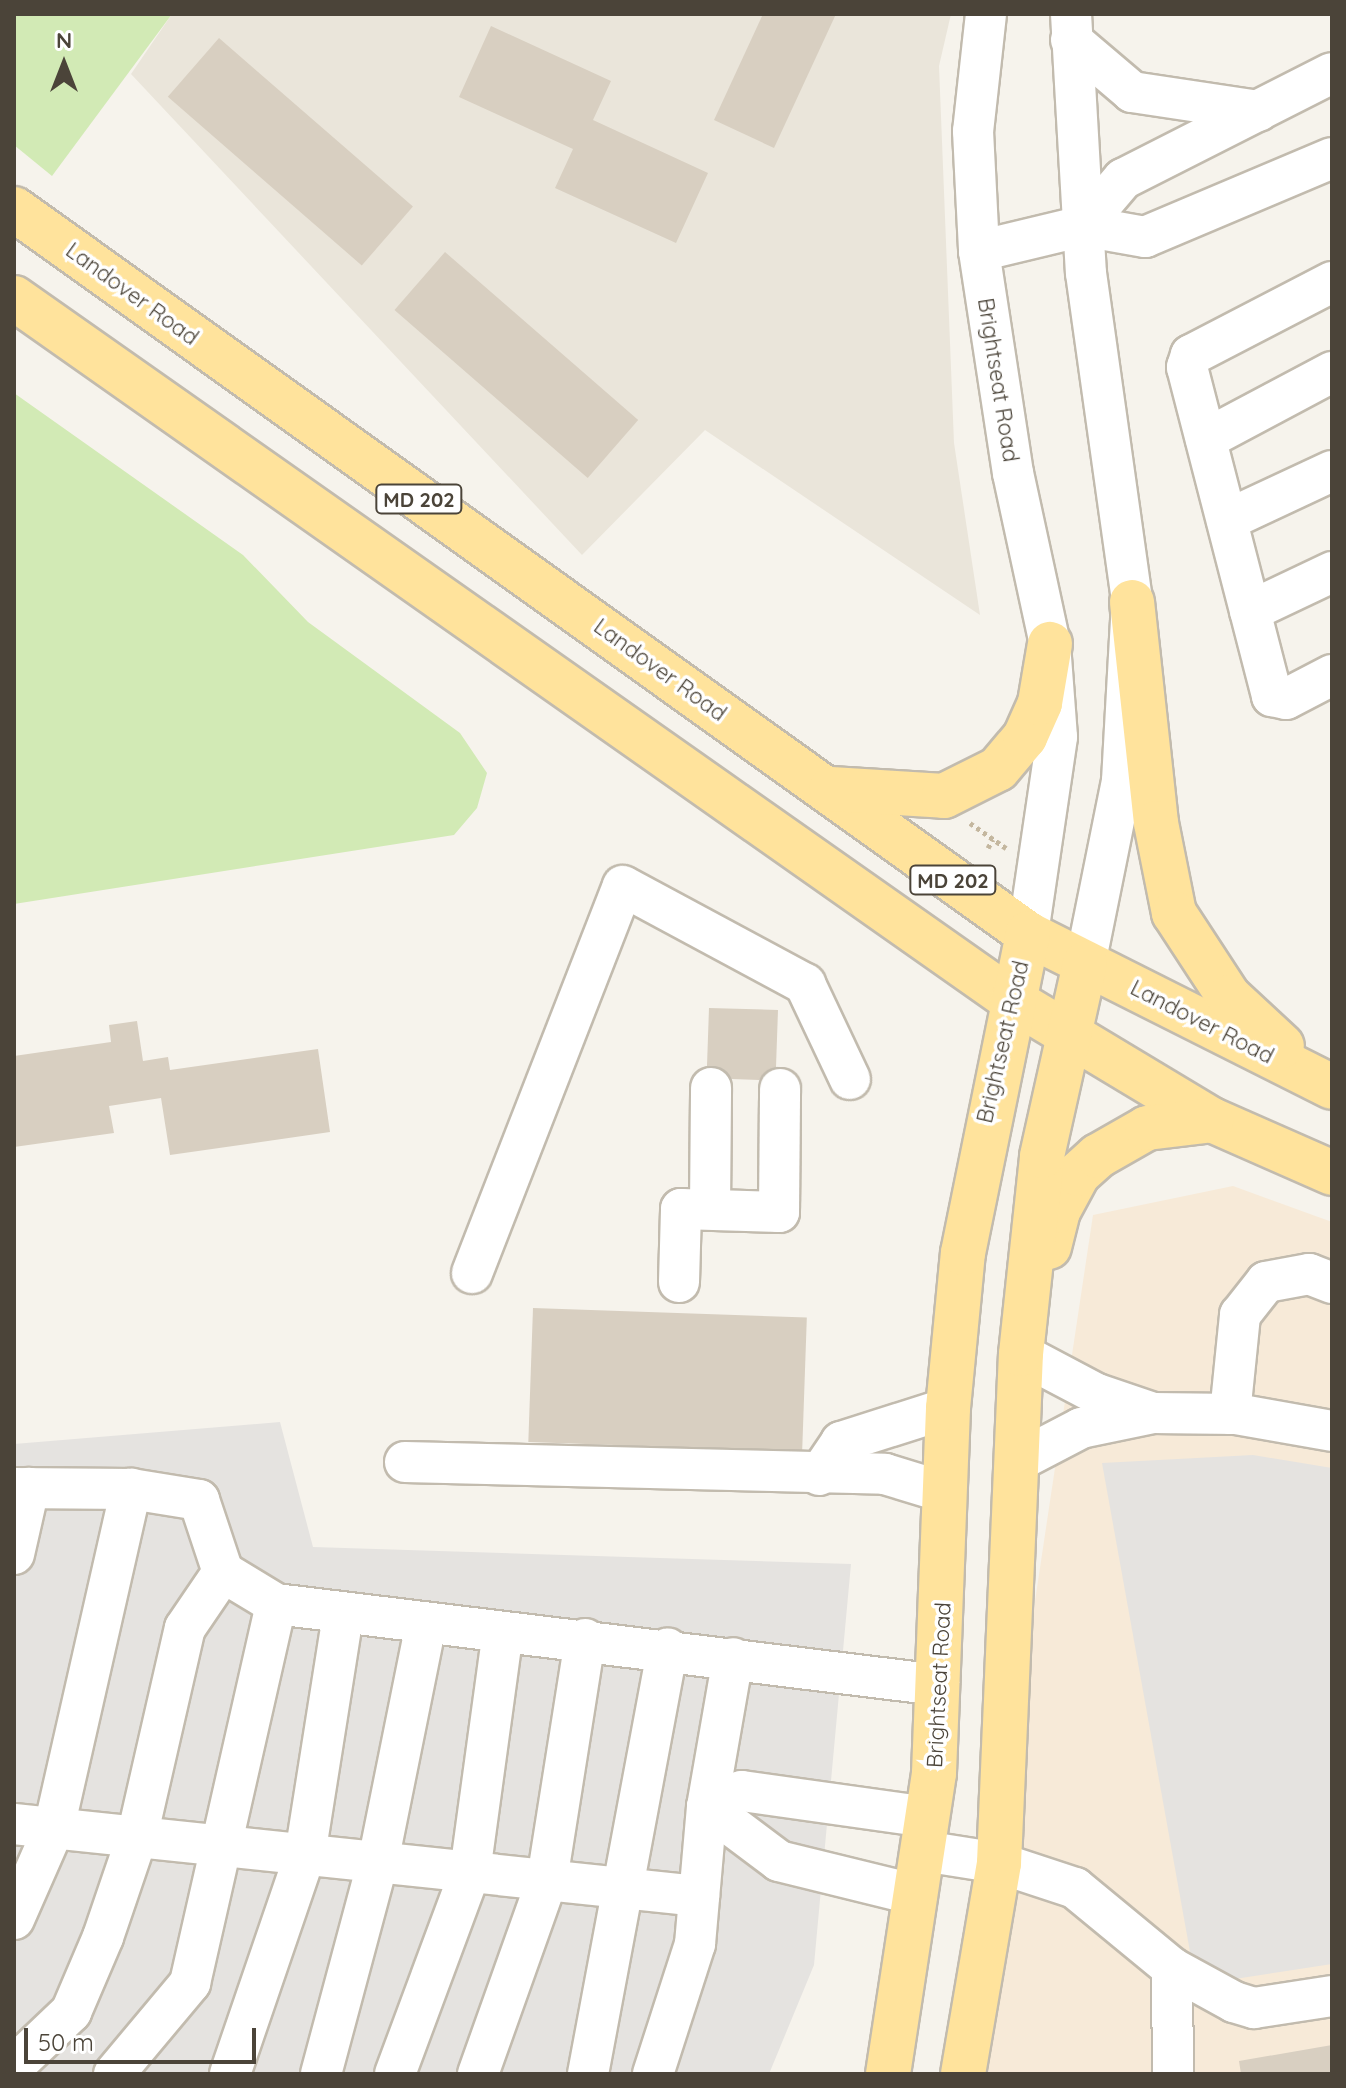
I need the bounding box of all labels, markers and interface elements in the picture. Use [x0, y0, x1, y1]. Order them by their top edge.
north arrow [24, 24, 104, 104]
text: N [56, 26, 72, 54]
street label: Landover Road [61, 237, 203, 351]
street label: Brightseat Road [972, 296, 1024, 464]
road number: MD 202 [375, 483, 463, 515]
street label: Landover Road [589, 613, 731, 727]
road number: MD 202 [909, 864, 997, 896]
street label: Brightseat Road [971, 958, 1035, 1126]
street label: Landover Road [1126, 975, 1278, 1069]
street label: Brightseat Road [921, 1602, 957, 1768]
scale bar [28, 2012, 260, 2062]
text: 50 m [38, 2027, 94, 2057]

